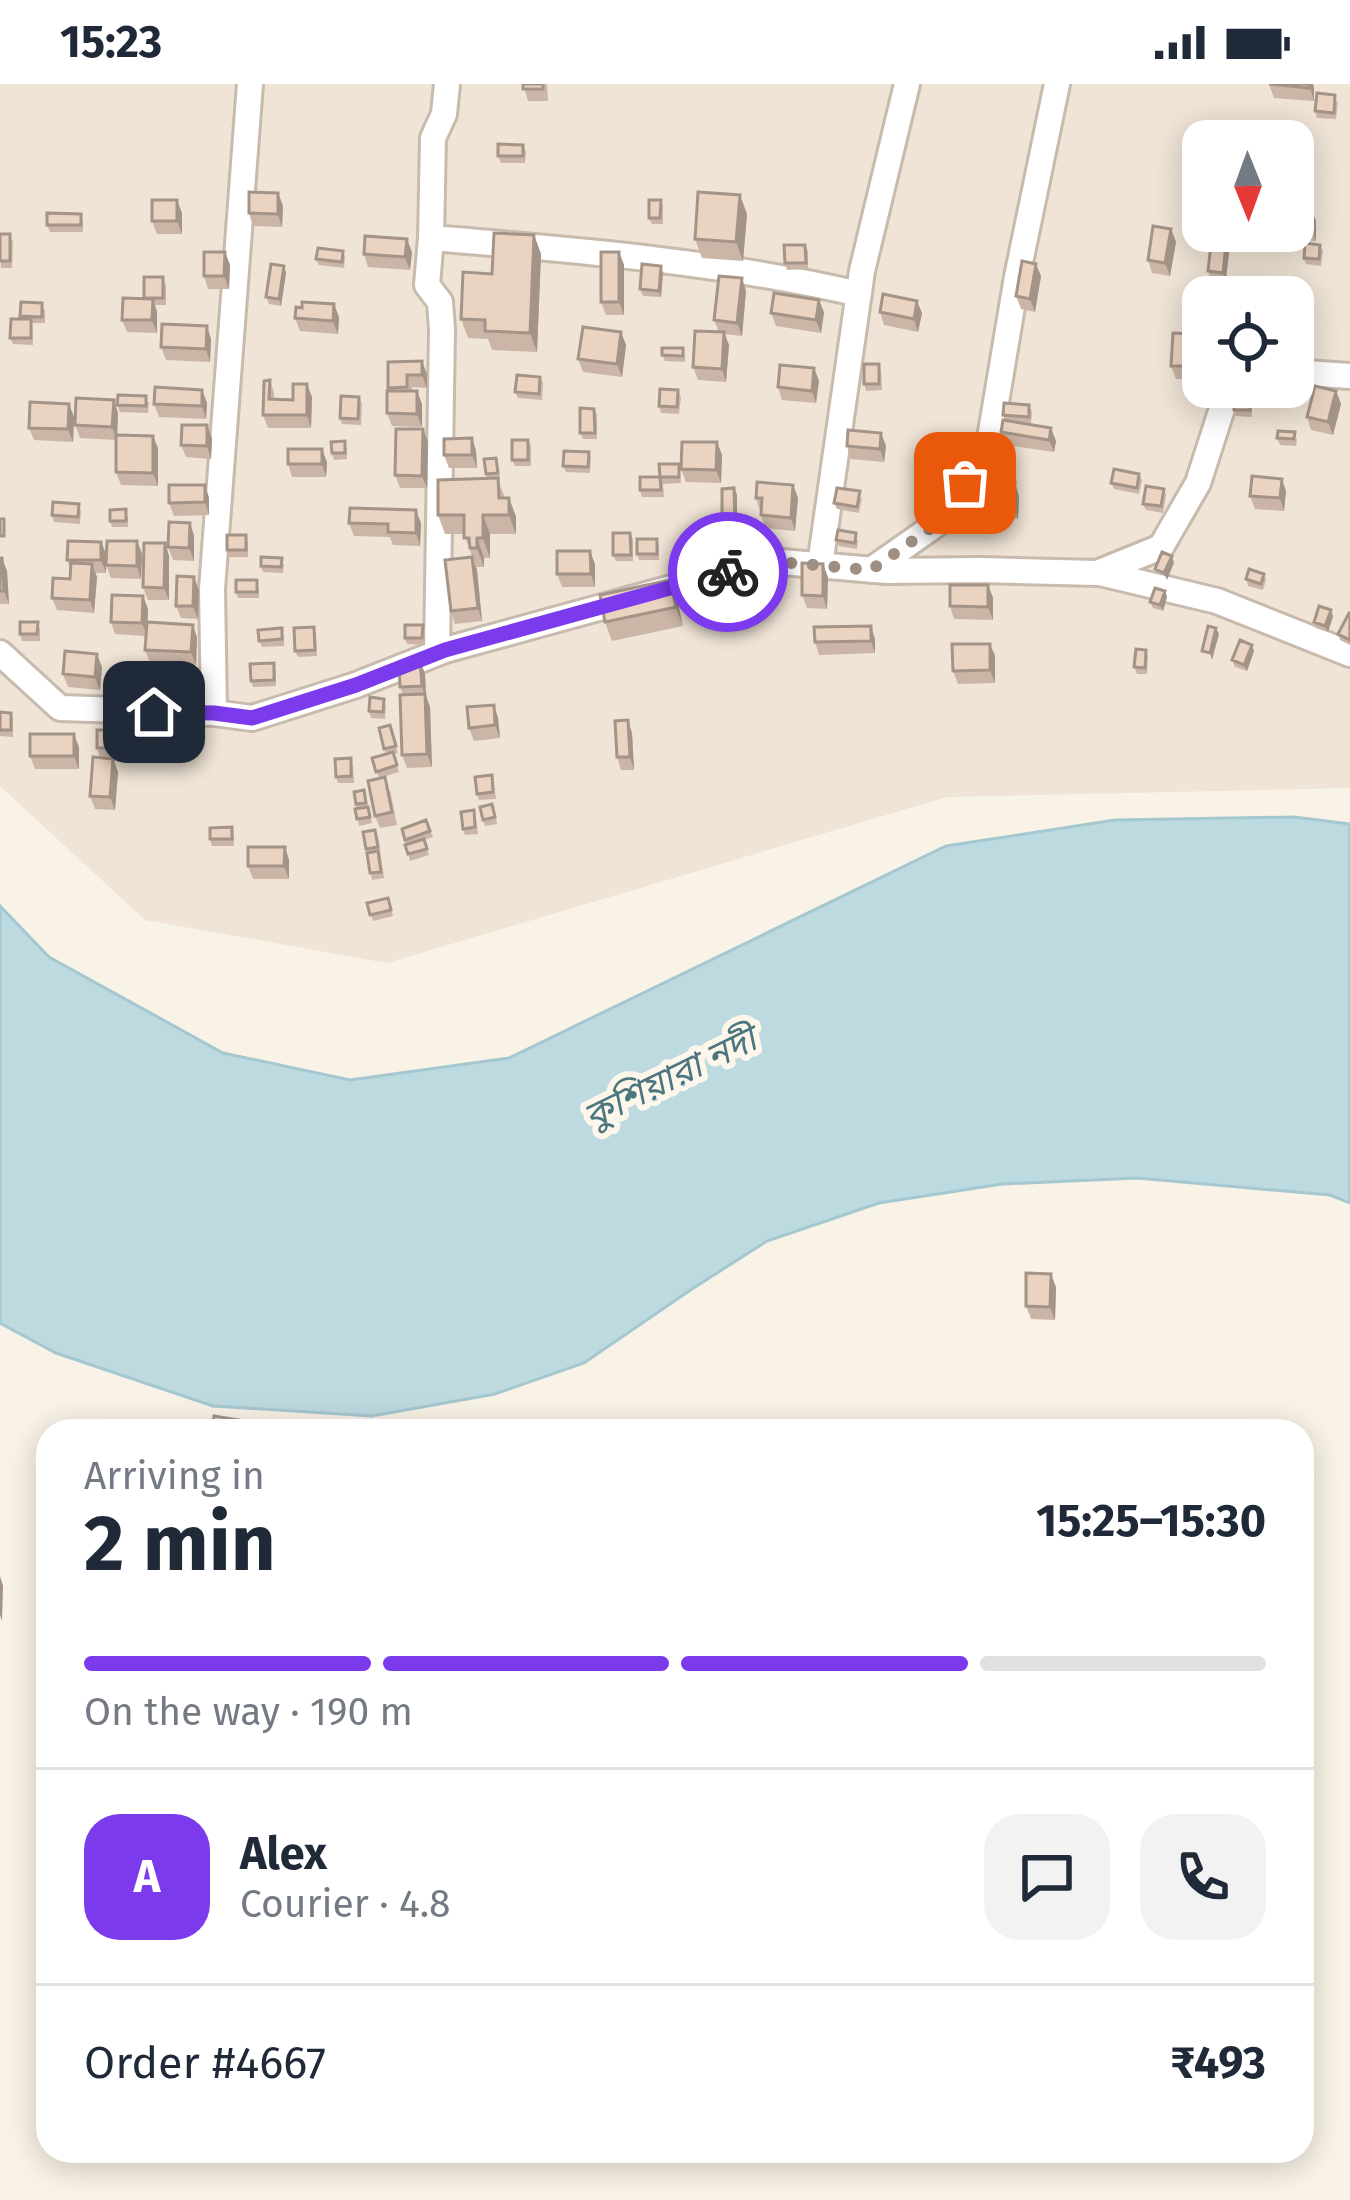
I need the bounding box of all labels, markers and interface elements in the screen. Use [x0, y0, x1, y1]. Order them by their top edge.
text: 15:23 [60, 15, 162, 69]
north arrow [1182, 120, 1314, 252]
map controls [1182, 120, 1314, 408]
button: locate [1182, 276, 1314, 408]
pin [914, 432, 1016, 534]
icon: bag [932, 450, 998, 516]
courier [668, 512, 788, 632]
icon: bike [695, 539, 761, 605]
pin [103, 661, 205, 763]
icon: home [121, 679, 187, 745]
water label: কুশিয়ারা নদী [576, 1014, 769, 1139]
text: Arriving in [84, 1453, 265, 1499]
text: 15:25–15:30 [1036, 1494, 1266, 1548]
text: 2 min [84, 1497, 276, 1591]
text: On the way · 190 m [84, 1689, 413, 1735]
button: chat [984, 1814, 1110, 1940]
button: phone [1140, 1814, 1266, 1940]
text: Alex [240, 1827, 327, 1881]
text: A [134, 1850, 160, 1904]
text: Courier · 4.8 [240, 1881, 451, 1927]
text: Order #4667 [84, 2036, 326, 2090]
text: ₹493 [1170, 2036, 1266, 2090]

